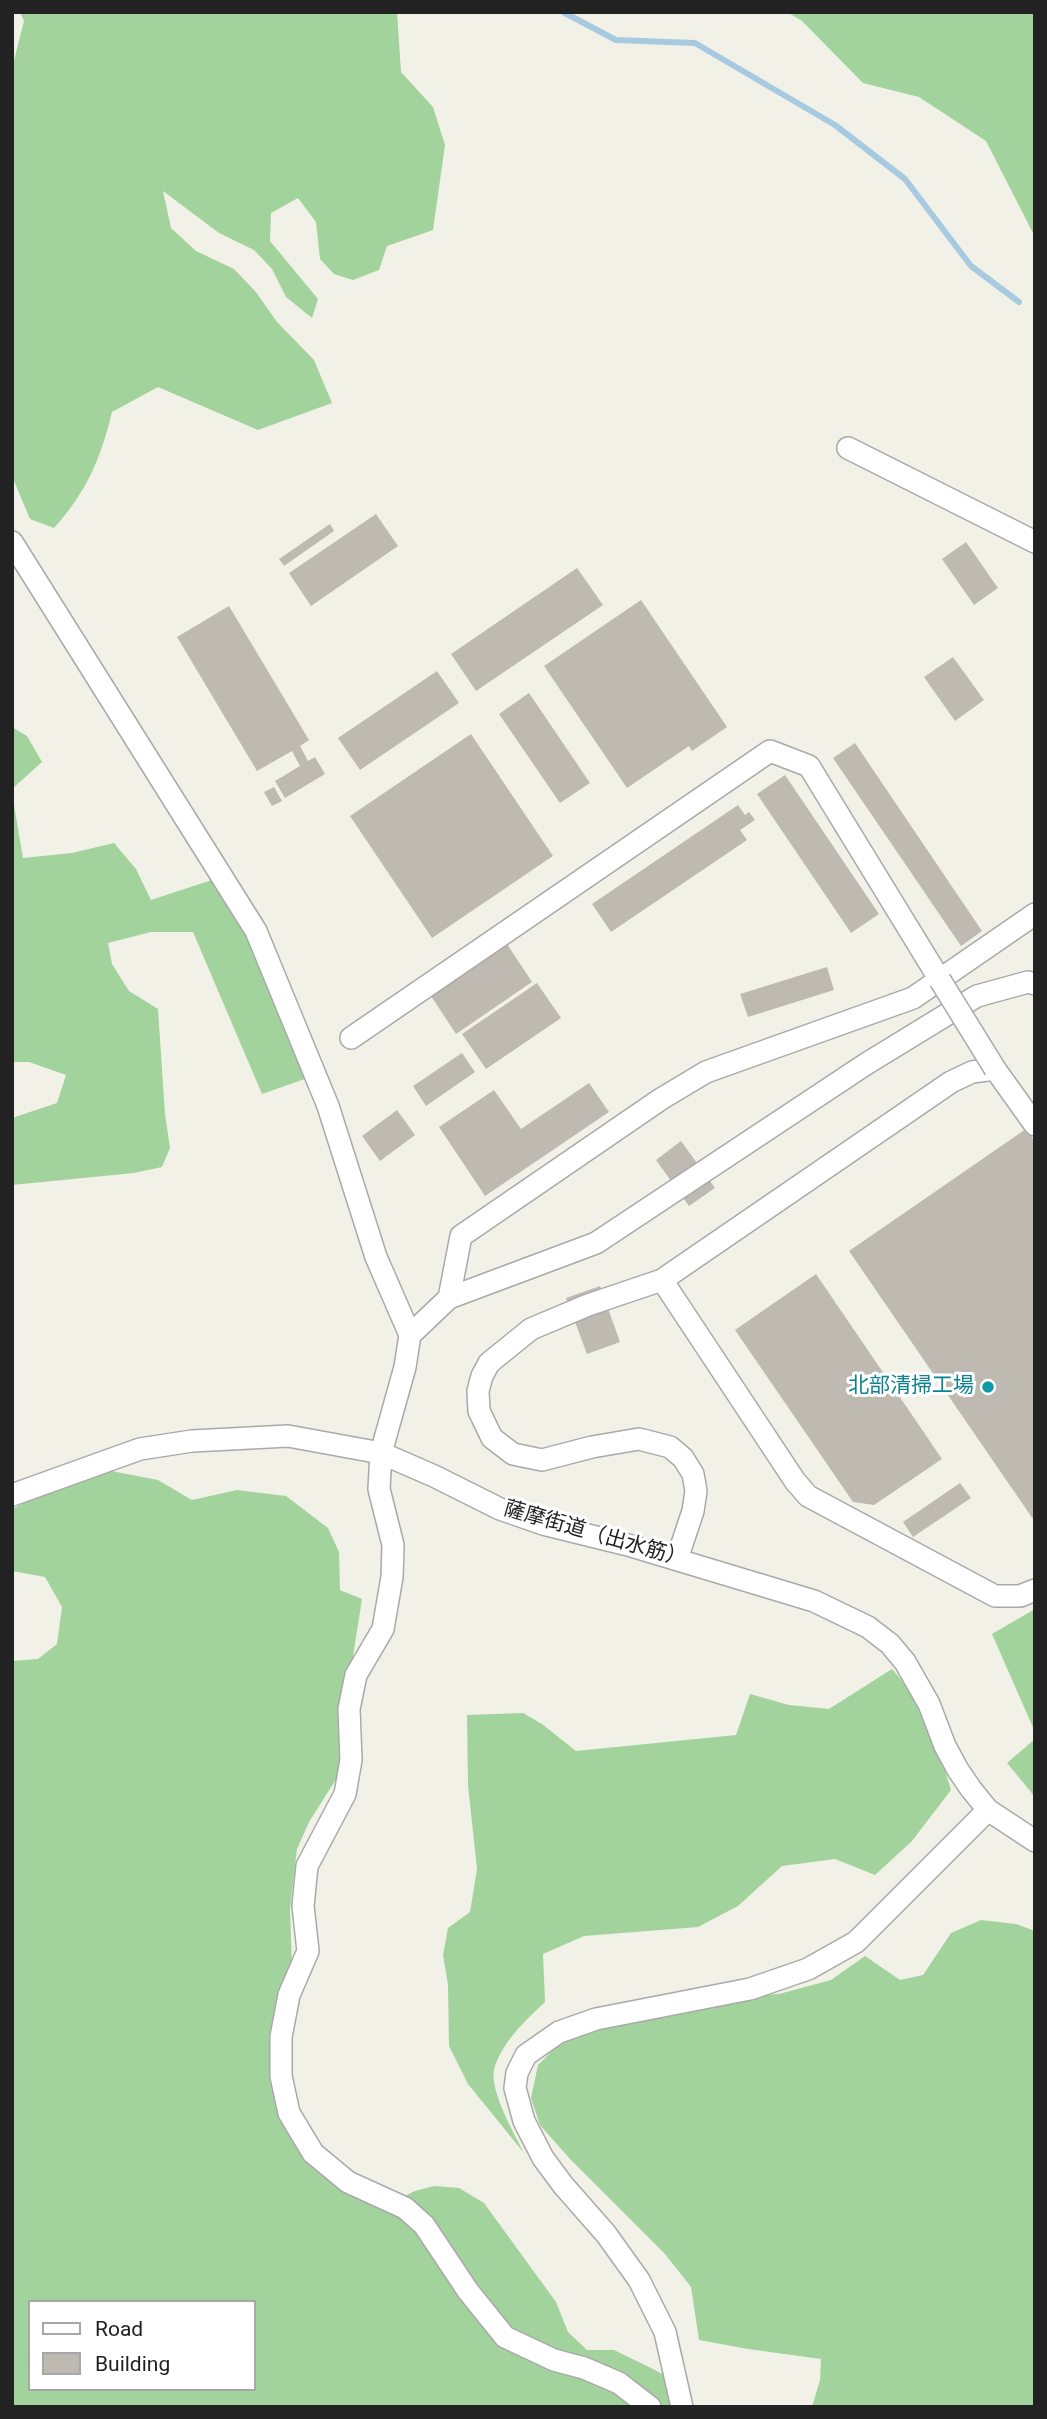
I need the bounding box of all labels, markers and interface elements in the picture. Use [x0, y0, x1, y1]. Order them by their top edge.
place label: 北部清掃工場 [848, 1374, 974, 1400]
marker: 北部清掃工場 [980, 1379, 996, 1395]
street label: 薩摩街道（出水筋） [501, 1497, 689, 1573]
legend [28, 2300, 256, 2391]
text: Road [95, 2317, 143, 2341]
text: Building [95, 2352, 170, 2376]

